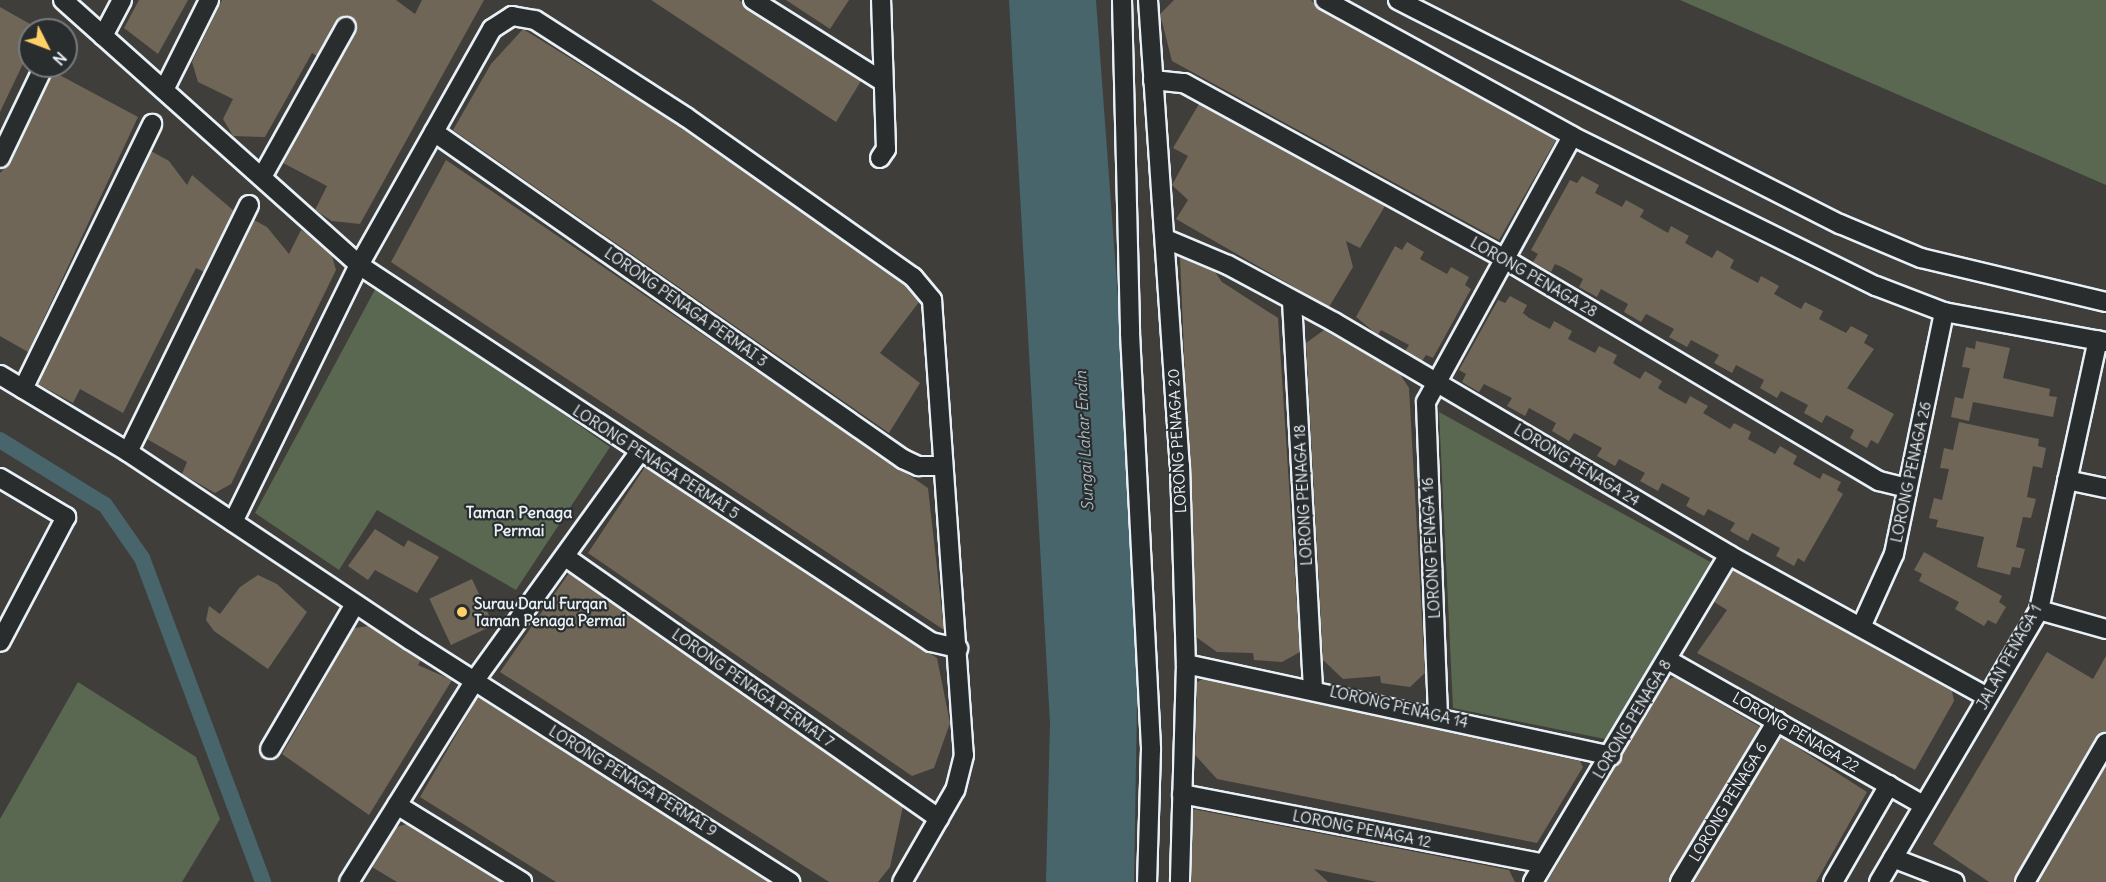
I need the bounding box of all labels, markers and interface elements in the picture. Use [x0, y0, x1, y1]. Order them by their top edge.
north arrow [18, 18, 78, 78]
text: N [49, 48, 71, 70]
street label: LORONG PENAGA 28 [1467, 233, 1601, 321]
street label: LORONG PENAGA PERMAI 3 [601, 244, 771, 370]
street label: LORONG PENAGA 20 [1164, 368, 1190, 514]
water label: Sungai Lahar Endin [1071, 370, 1097, 512]
street label: LORONG PENAGA 26 [1887, 400, 1935, 544]
street label: LORONG PENAGA PERMAI 5 [569, 401, 743, 523]
street label: LORONG PENAGA 24 [1511, 420, 1643, 510]
street label: LORONG PENAGA 18 [1290, 424, 1316, 566]
street label: LORONG PENAGA 16 [1418, 477, 1444, 619]
district label: Taman Penaga Permai [466, 502, 572, 540]
place label: Surau Darul Furqan Taman Penaga Permai [474, 594, 625, 629]
street label: JALAN PENAGA 1 [1973, 602, 2045, 712]
marker: Surau Darul Furqan Taman Penaga Permai [455, 605, 469, 619]
street label: LORONG PENAGA PERMAI 7 [669, 625, 837, 751]
street label: LORONG PENAGA 8 [1589, 656, 1675, 782]
street label: LORONG PENAGA 14 [1328, 682, 1470, 732]
street label: LORONG PENAGA 22 [1729, 688, 1863, 776]
street label: LORONG PENAGA PERMAI 9 [546, 722, 720, 840]
street label: LORONG PENAGA 6 [1685, 739, 1771, 865]
street label: LORONG PENAGA 12 [1291, 807, 1433, 851]

